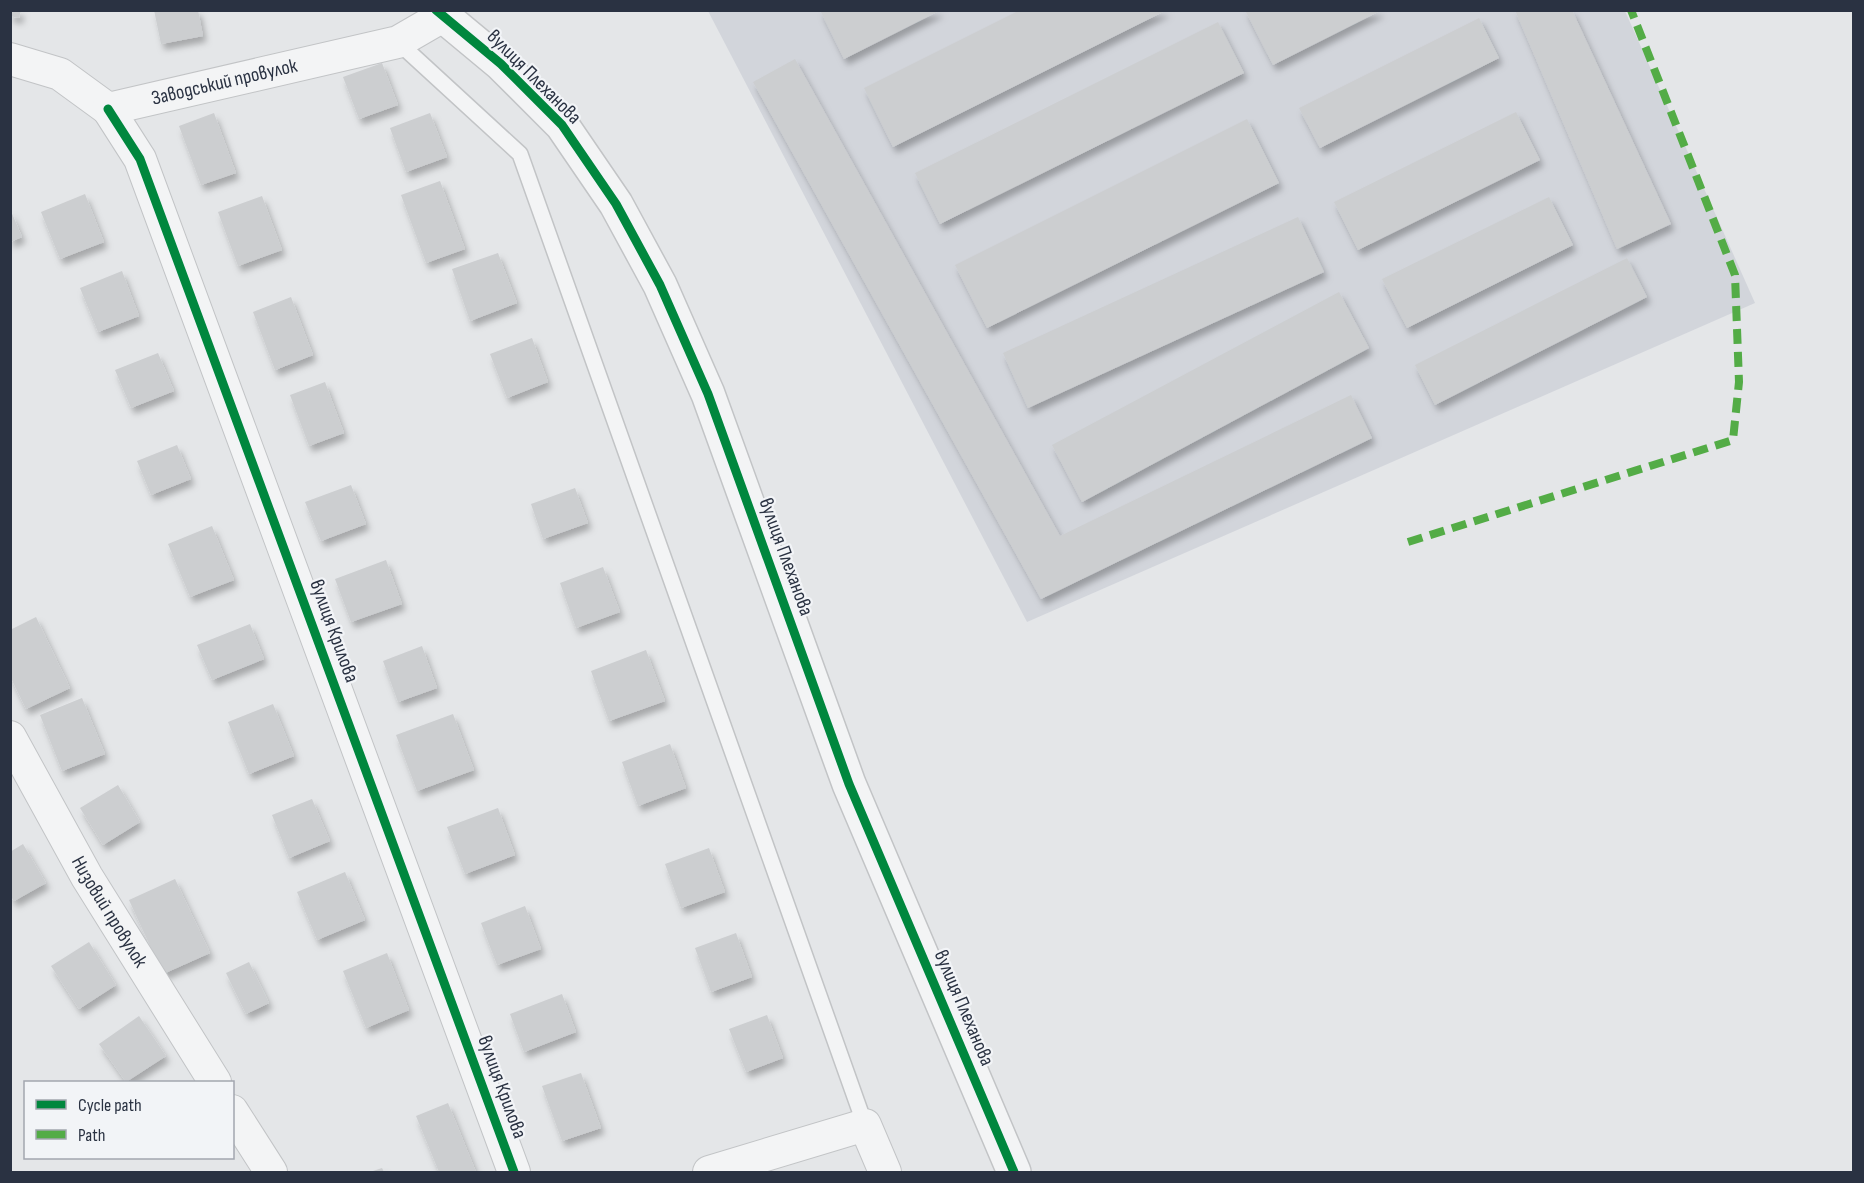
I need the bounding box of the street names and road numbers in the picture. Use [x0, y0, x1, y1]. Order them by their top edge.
street label: вулиця Плеханова [482, 25, 586, 129]
street label: Заводський провулок [149, 54, 300, 111]
street label: вулиця Плеханова [754, 495, 818, 619]
street label: вулиця Крилова [304, 576, 364, 686]
street label: Низовий провулок [66, 852, 153, 972]
street label: вулиця Плеханова [929, 946, 999, 1070]
street label: вулиця Крилова [472, 1032, 532, 1142]

